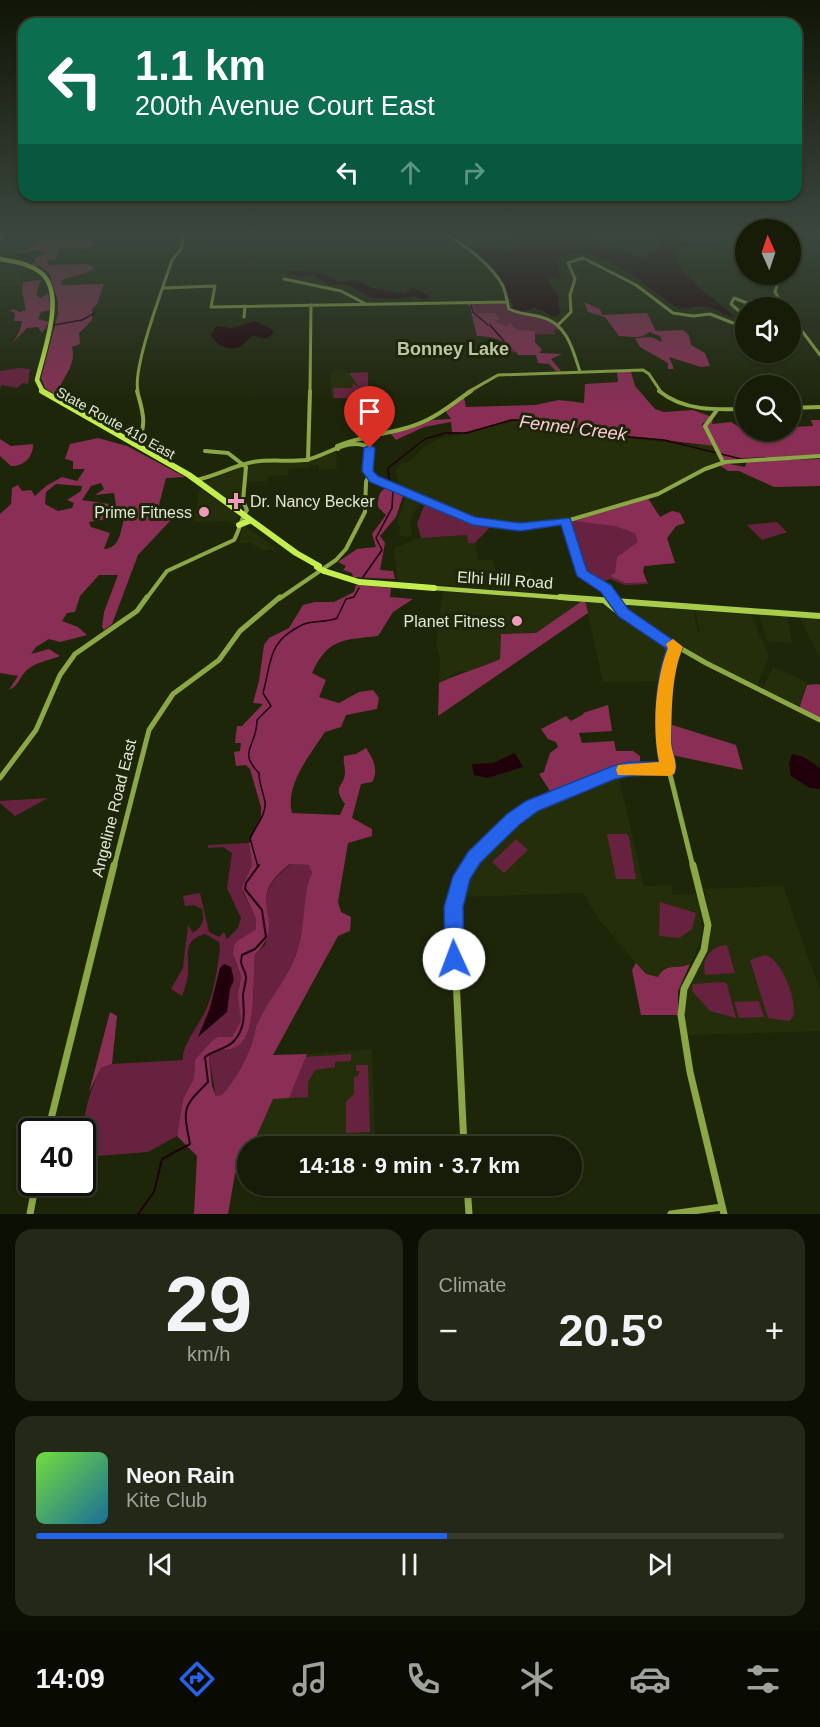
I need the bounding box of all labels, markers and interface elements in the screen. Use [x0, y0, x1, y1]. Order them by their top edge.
icon: left [36, 42, 114, 120]
text: 1.1 km [135, 42, 266, 89]
text: 200th Avenue Court East [135, 91, 435, 121]
icon: left [331, 156, 364, 189]
icon: ahead [394, 156, 427, 189]
icon: right [457, 156, 490, 189]
north arrow [735, 219, 801, 285]
map controls [735, 219, 801, 441]
button: sound [735, 297, 801, 363]
district label: Bonney Lake [397, 339, 509, 359]
button: search [735, 375, 801, 441]
street label: State Route 410 East [54, 384, 178, 462]
pin [344, 386, 395, 448]
icon: arrive [353, 395, 386, 428]
water label: Fennel Creek [518, 411, 629, 445]
marker: Dr. Nancy Becker [227, 492, 245, 510]
place label: Dr. Nancy Becker [250, 493, 375, 510]
place label: Prime Fitness [94, 504, 192, 521]
marker: Prime Fitness [197, 505, 211, 519]
street label: Elhi Hill Road [457, 568, 553, 592]
place label: Planet Fitness [404, 613, 505, 630]
marker: Planet Fitness [510, 614, 524, 628]
street label: Angeline Road East [89, 737, 139, 879]
position arrow [422, 927, 486, 991]
speed limit sign: 40 [18, 1118, 96, 1196]
text: 14:18 · 9 min · 3.7 km [299, 1153, 520, 1178]
text: 29 [165, 1260, 252, 1348]
text: Climate [439, 1274, 506, 1296]
text: 20.5° [558, 1305, 664, 1356]
text: − [439, 1312, 458, 1349]
text: + [765, 1312, 784, 1349]
text: km/h [187, 1343, 230, 1365]
text: Neon Rain [126, 1463, 235, 1488]
text: Kite Club [126, 1489, 207, 1511]
icon: previous [144, 1548, 177, 1581]
icon: pause [393, 1548, 426, 1581]
icon: next [643, 1548, 676, 1581]
icon: directions [176, 1658, 218, 1700]
icon: music [289, 1658, 331, 1700]
icon: phone [402, 1658, 444, 1700]
icon: climate [516, 1658, 558, 1700]
icon: car [629, 1658, 671, 1700]
icon: filters [742, 1658, 784, 1700]
text: 14:09 [36, 1664, 105, 1694]

